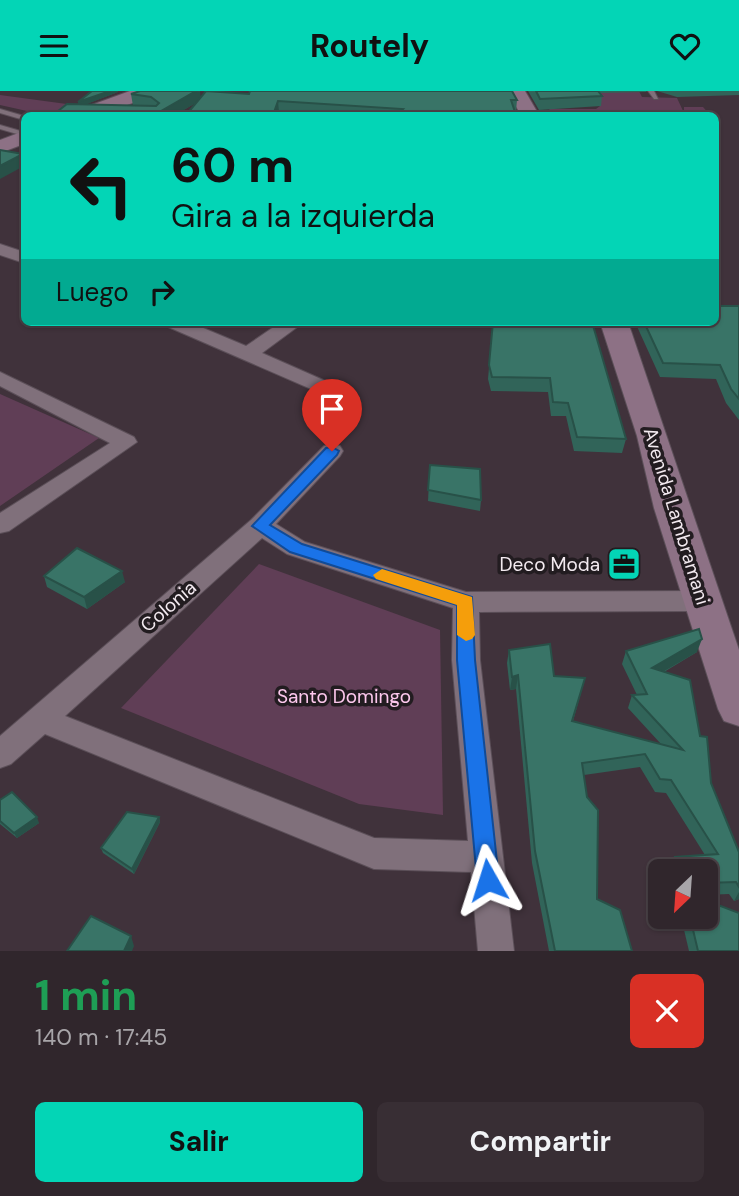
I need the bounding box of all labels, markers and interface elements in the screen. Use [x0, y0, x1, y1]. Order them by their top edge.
text: Routely [310, 25, 429, 67]
icon: menu [35, 27, 73, 65]
icon: heart [666, 27, 704, 65]
text: 60 m [171, 133, 294, 197]
icon: left [56, 140, 147, 231]
text: Gira a la izquierda [171, 195, 435, 237]
icon: right [143, 273, 181, 311]
text: Luego [56, 275, 129, 309]
pin [302, 379, 362, 451]
icon: arrive [313, 390, 351, 428]
street label: Avenida Lambramani [638, 425, 715, 608]
office icon: Deco Moda [605, 545, 643, 583]
place label: Deco Moda [499, 552, 600, 577]
street label: Colonia [135, 575, 202, 638]
park label: Santo Domingo [277, 684, 411, 709]
position arrow [451, 843, 525, 917]
north arrow [648, 859, 718, 929]
map controls [648, 859, 718, 929]
text: 1 min [35, 968, 137, 1023]
button: close [630, 974, 704, 1048]
text: 140 m · 17:45 [35, 1022, 167, 1052]
button: Salir [35, 1102, 363, 1182]
button: Compartir [377, 1102, 704, 1182]

